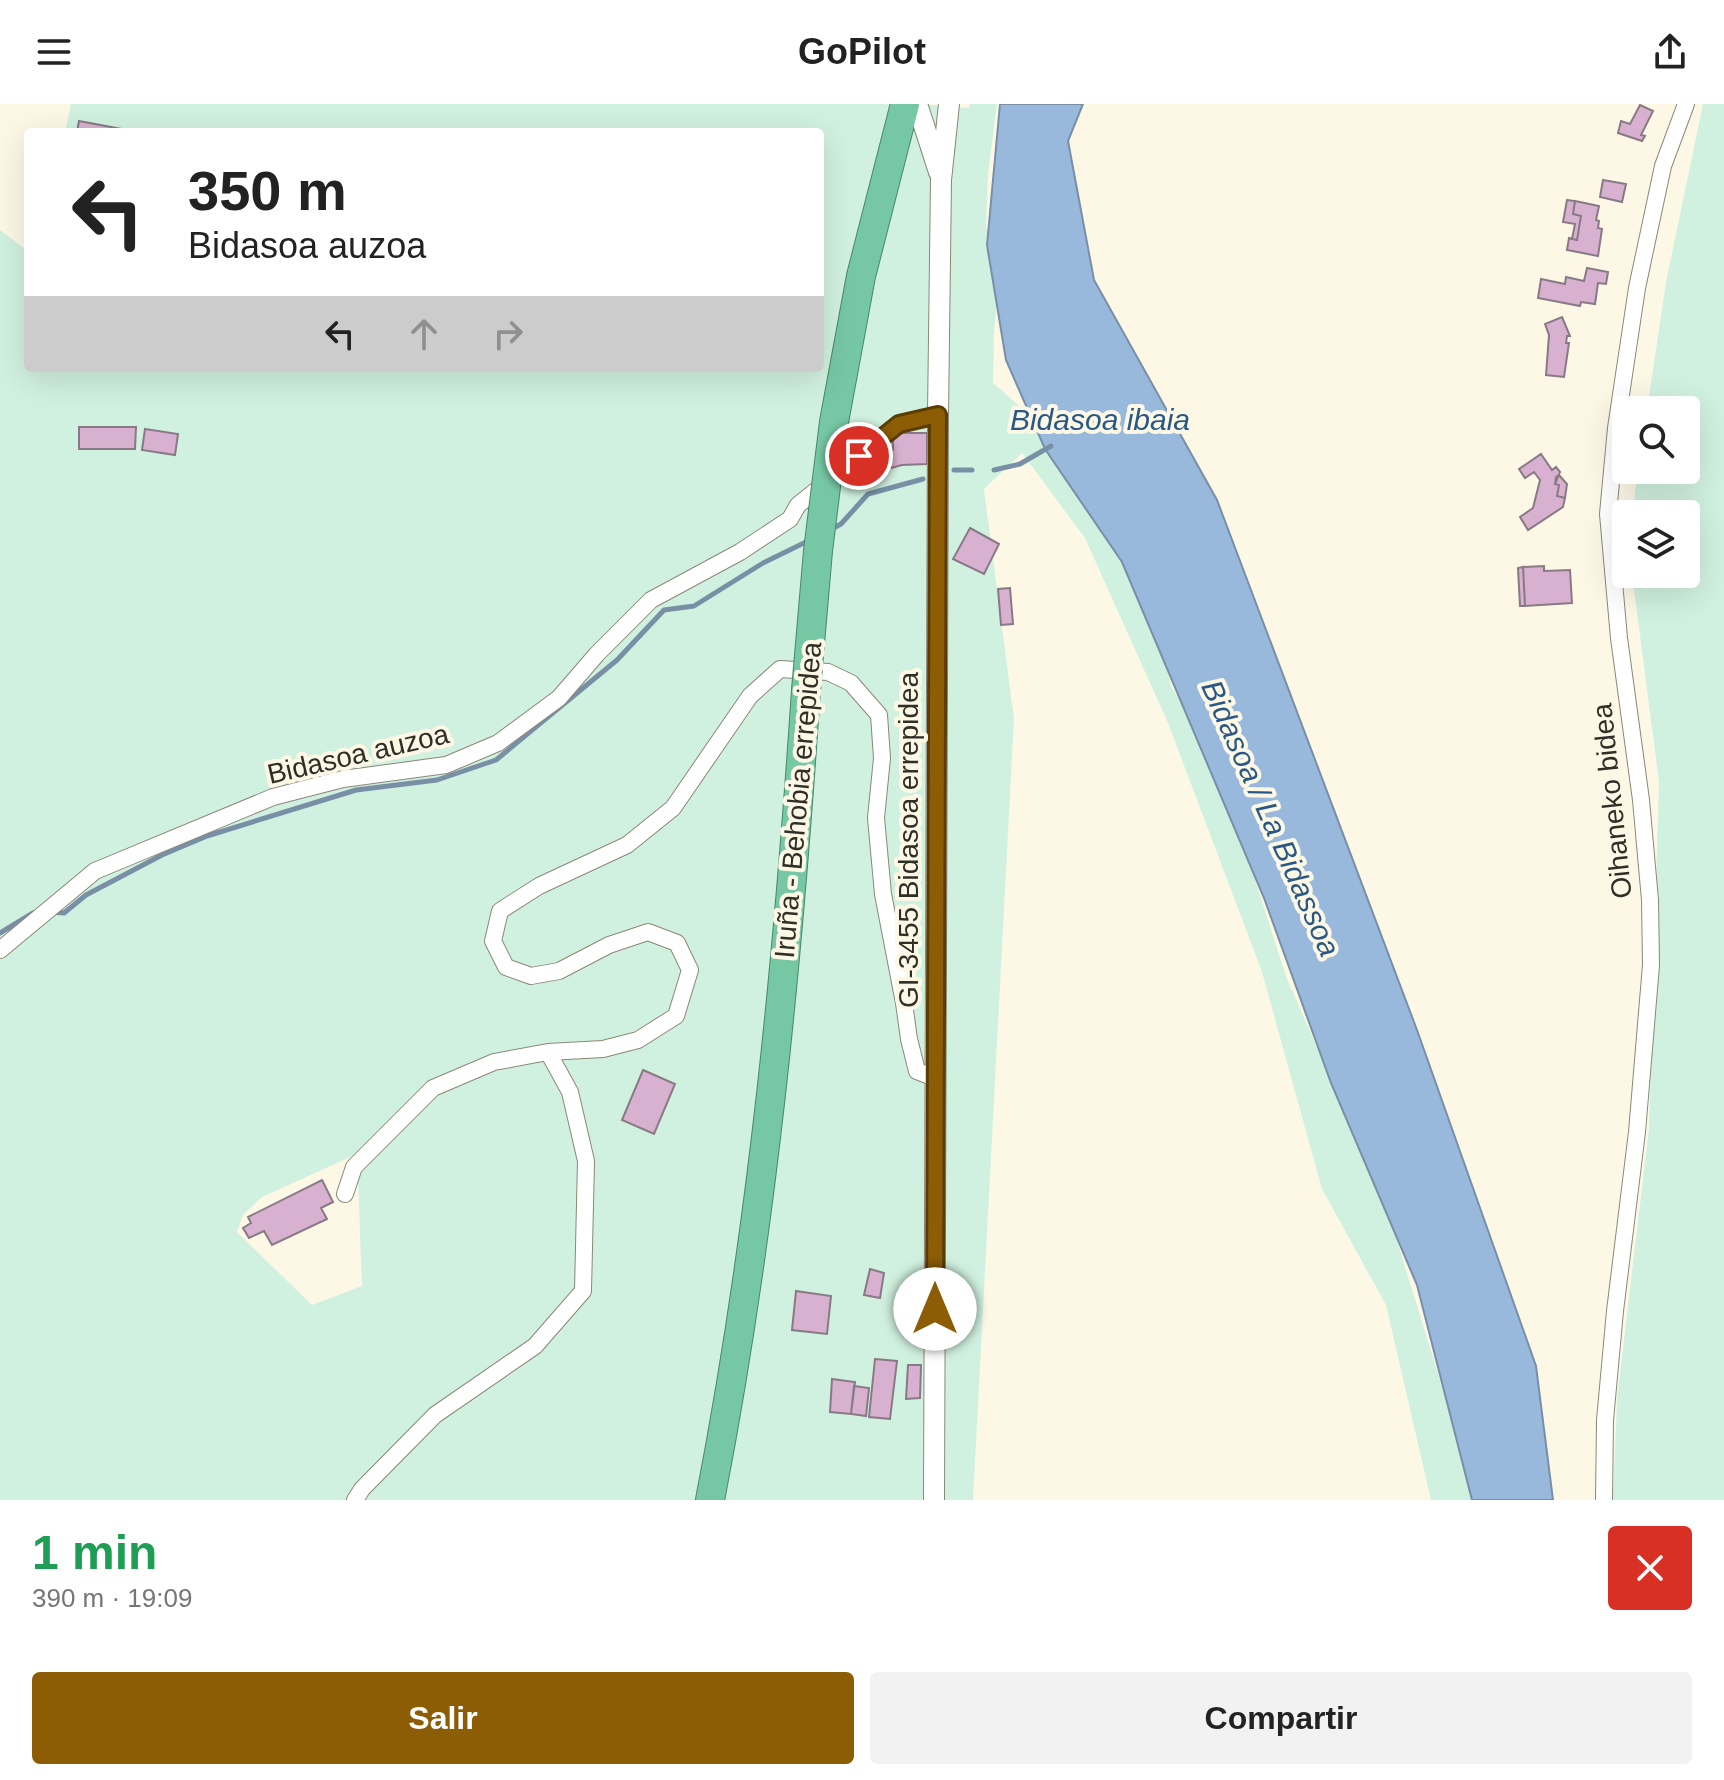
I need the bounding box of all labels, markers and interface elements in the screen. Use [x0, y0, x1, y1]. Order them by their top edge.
icon: menu [32, 30, 76, 74]
icon: share [1648, 30, 1692, 74]
text: GoPilot [798, 31, 926, 72]
text: 350 m [188, 159, 347, 222]
icon: left [56, 160, 160, 264]
text: Bidasoa auzoa [188, 225, 426, 266]
icon: left [318, 312, 362, 356]
icon: ahead [402, 312, 446, 356]
icon: right [486, 312, 530, 356]
map controls [1612, 396, 1700, 588]
button: search [1612, 396, 1700, 484]
water label: Bidasoa ibaia [1010, 403, 1190, 436]
pin [825, 422, 893, 490]
icon: arrive [837, 434, 881, 478]
button: layers [1612, 500, 1700, 588]
street label: Iruña - Behobia errepidea [769, 640, 827, 960]
street label: GI-3455 Bidasoa errepidea [893, 671, 924, 1008]
water label: Bidasoa / La Bidassoa [1195, 675, 1347, 961]
street label: Oihaneko bidea [1586, 701, 1638, 900]
street label: Bidasoa auzoa [264, 718, 452, 790]
position arrow [893, 1267, 977, 1351]
text: 1 min [32, 1526, 157, 1579]
button: close [1608, 1526, 1692, 1610]
text: 390 m · 19:09 [32, 1583, 192, 1613]
button: Salir [32, 1672, 854, 1764]
button: Compartir [870, 1672, 1692, 1764]

